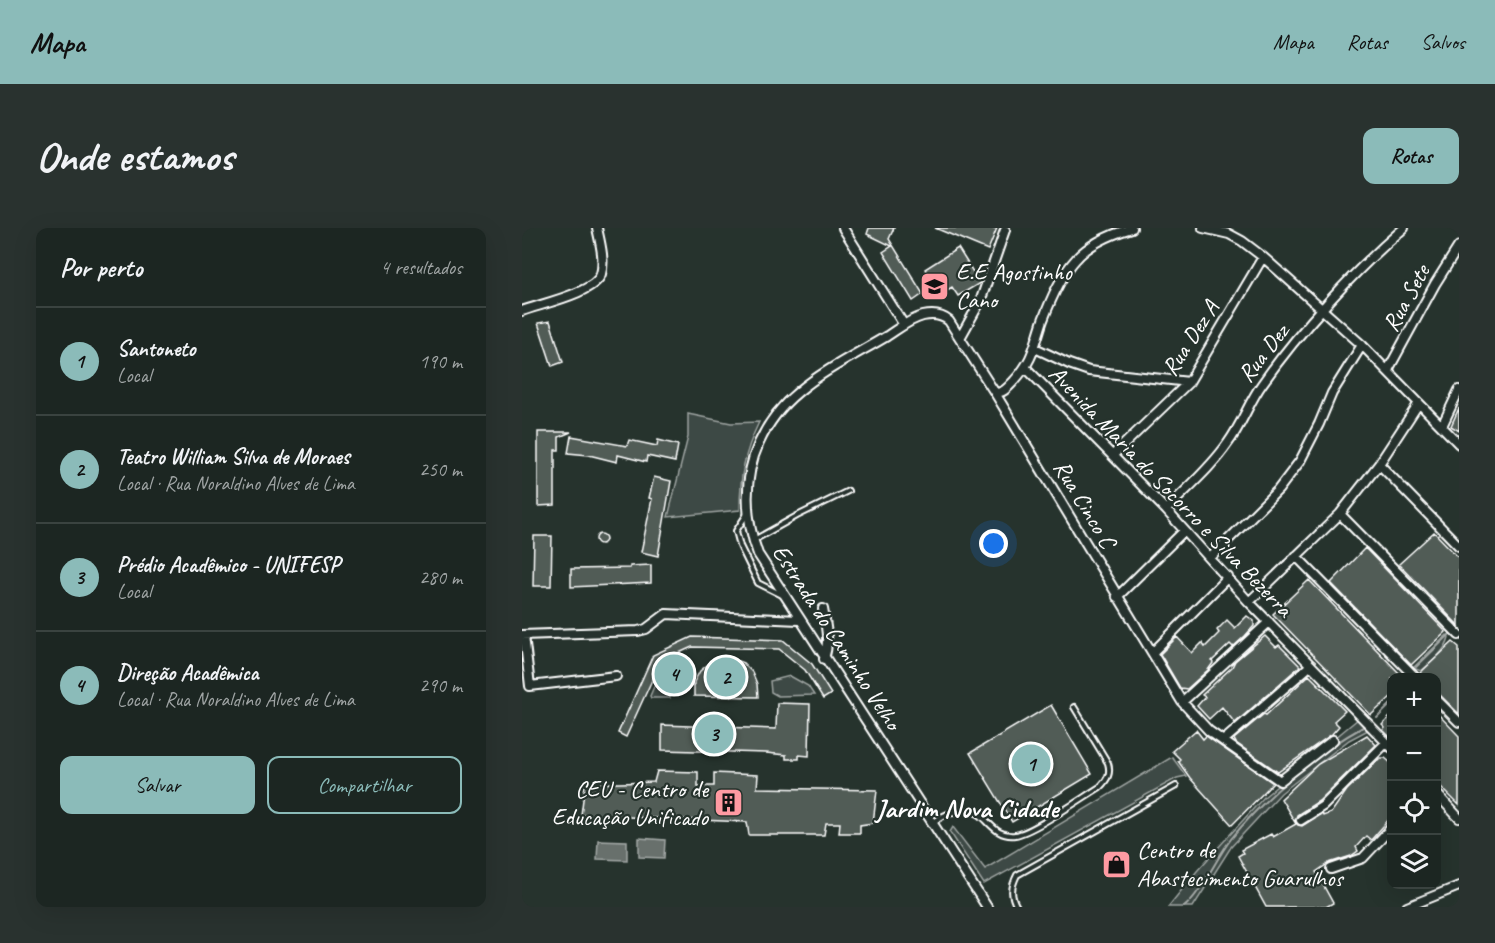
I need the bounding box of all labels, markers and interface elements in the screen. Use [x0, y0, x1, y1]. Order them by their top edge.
text: Mapa [30, 25, 85, 60]
text: Mapa [1273, 29, 1314, 55]
text: Rotas [1347, 29, 1388, 55]
text: Salvos [1421, 29, 1465, 55]
button: Rotas [1363, 128, 1459, 184]
text: Onde estamos [36, 130, 233, 183]
text: Por perto [60, 251, 142, 284]
text: 4 resultados [380, 255, 462, 280]
place label: E.E Agostinho Cano [956, 257, 1073, 315]
street label: Rua Sete [1375, 257, 1438, 337]
school or university icon: E.E Agostinho Cano [919, 270, 951, 302]
street label: Rua Dez A [1155, 294, 1226, 381]
street label: Rua Dez [1231, 316, 1297, 388]
text: Santoneto [117, 335, 196, 363]
text: 1 [75, 349, 84, 374]
text: 190 m [419, 349, 462, 374]
street label: Avenida Maria do Socorro e Silva Bezerra [1043, 359, 1300, 624]
text: Local [117, 363, 151, 388]
text: Teatro William Silva de Moraes [117, 443, 350, 471]
street label: Rua Cinco C [1047, 454, 1124, 556]
text: 2 [75, 457, 84, 482]
text: 250 m [419, 457, 462, 482]
text: Local · Rua Noraldino Alves de Lima [117, 471, 355, 496]
your location [979, 529, 1008, 558]
street label: Estrada do Caminho Velho [766, 539, 909, 737]
text: Prédio Acadêmico - UNIFESP [117, 551, 340, 579]
text: 3 [75, 565, 84, 590]
text: 280 m [419, 565, 462, 590]
text: Local [117, 579, 151, 604]
pin: 4 [654, 652, 694, 696]
pin: 2 [706, 654, 746, 700]
text: Direção Acadêmica [117, 659, 259, 687]
text: 4 [75, 673, 84, 698]
text: 290 m [419, 673, 462, 698]
map controls [1387, 673, 1441, 889]
button: + [1387, 673, 1441, 727]
text: Local · Rua Noraldino Alves de Lima [117, 687, 355, 712]
pin: 3 [694, 712, 734, 756]
button: − [1387, 727, 1441, 781]
pin: 1 [1012, 742, 1050, 786]
button: Salvar [60, 756, 255, 814]
button: Compartilhar [267, 756, 462, 814]
place label: CEU - Centro de Educação Unificado [552, 774, 710, 832]
button: locate [1387, 781, 1441, 835]
building icon: CEU - Centro de Educação Unificado [713, 787, 745, 819]
district label: Jardim Nova Cidade [874, 791, 1061, 825]
place label: Centro de Abastecimento Guarulhos [1137, 835, 1344, 893]
button: layers [1387, 835, 1441, 889]
shop icon: Centro de Abastecimento Guarulhos [1100, 848, 1132, 880]

